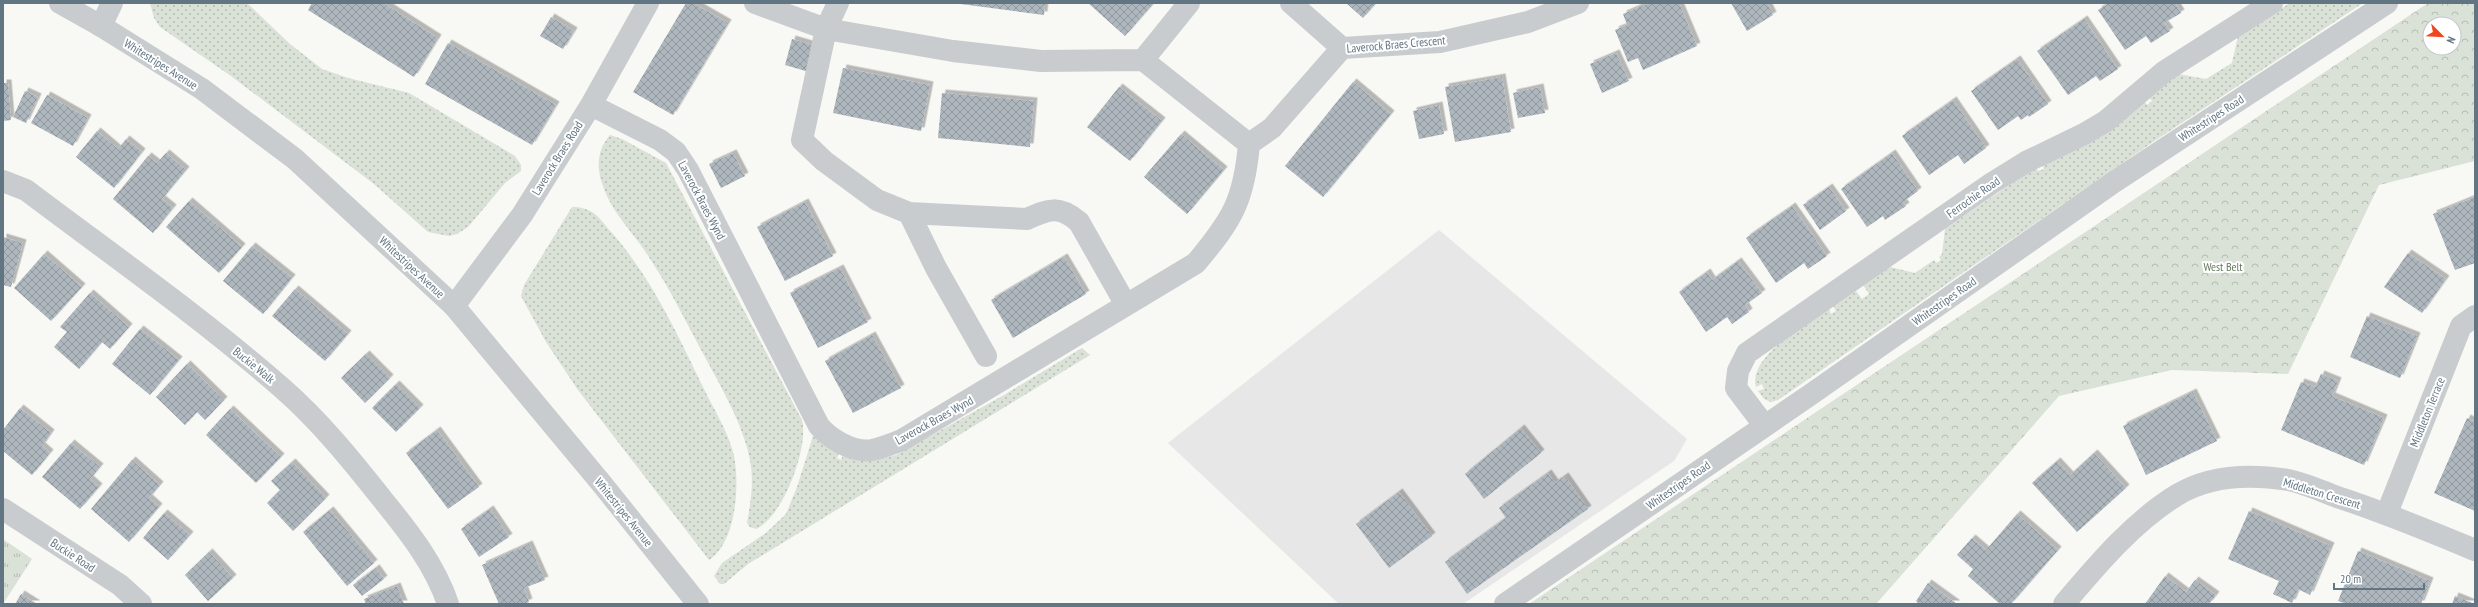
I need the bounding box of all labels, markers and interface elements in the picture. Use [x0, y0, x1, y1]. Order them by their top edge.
north arrow [2422, 16, 2462, 56]
street label: Laverock Braes Crescent [1346, 32, 1447, 56]
street label: Whitestripes Avenue [121, 35, 201, 93]
text: N [2444, 35, 2459, 46]
street label: Whitestripes Road [2176, 91, 2246, 145]
street label: Laverock Braes Road [528, 118, 586, 198]
street label: Laverock Braes Wynd [675, 158, 729, 242]
street label: Ferrochie Road [1943, 173, 2003, 221]
street label: Whitestripes Avenue [376, 233, 448, 301]
park label: West Belt [2203, 259, 2243, 274]
street label: Whitestripes Road [1909, 273, 1979, 329]
street label: Buckie Walk [230, 344, 278, 387]
street label: Middleton Terrace [2406, 375, 2448, 449]
street label: Laverock Braes Wynd [892, 392, 976, 448]
street label: Whitestripes Road [1643, 457, 1713, 513]
street label: Middleton Crescent [2282, 474, 2363, 512]
street label: Whitestripes Avenue [592, 475, 656, 549]
street label: Buckie Road [48, 535, 98, 575]
scale bar [2334, 565, 2424, 591]
text: 20 m [2340, 571, 2361, 586]

